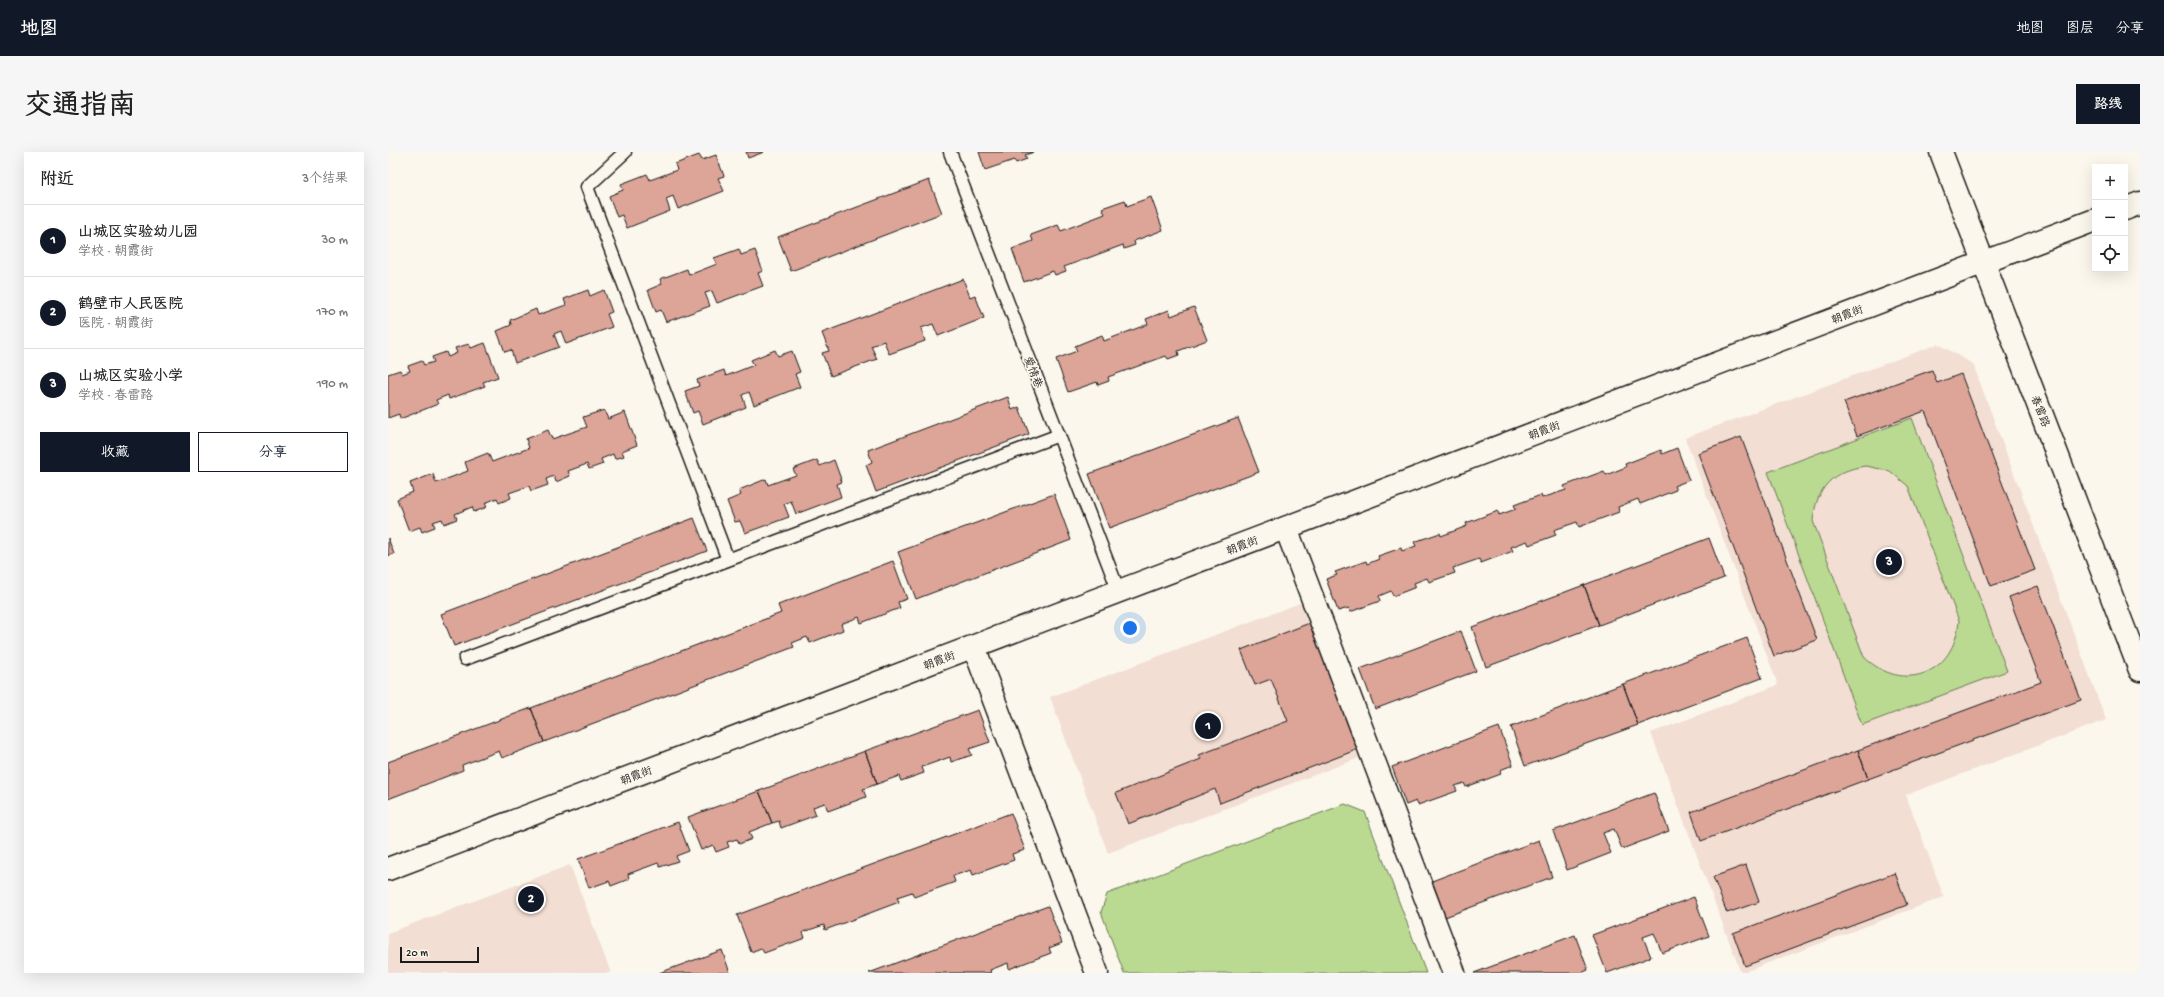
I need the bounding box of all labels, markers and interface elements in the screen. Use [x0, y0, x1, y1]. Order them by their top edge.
text: 地图 [20, 19, 58, 42]
text: 地图 [2016, 21, 2044, 38]
text: 图层 [2066, 21, 2094, 38]
text: 分享 [2116, 21, 2144, 38]
button: 路线 [2076, 84, 2140, 124]
text: 交通指南 [24, 91, 136, 124]
map controls [2092, 164, 2128, 272]
button: + [2092, 164, 2128, 200]
text: 附近 [40, 171, 74, 191]
text: 3个结果 [302, 172, 348, 187]
button: − [2092, 200, 2128, 236]
text: 山城区实验幼儿园 [78, 224, 198, 242]
text: 1 [50, 233, 56, 248]
text: 30 m [322, 233, 348, 248]
button: locate [2092, 236, 2128, 272]
text: 学校 · 朝霞街 [78, 245, 153, 260]
text: 鹤壁市人民医院 [78, 296, 183, 314]
street label: 朝霞街 [1829, 302, 1866, 327]
text: 2 [50, 305, 56, 320]
text: 170 m [316, 305, 348, 320]
text: 医院 · 朝霞街 [78, 317, 153, 332]
street label: 爱情巷 [1021, 355, 1045, 390]
text: 山城区实验小学 [78, 368, 183, 386]
text: 3 [50, 377, 56, 392]
text: 190 m [317, 377, 348, 392]
text: 学校 · 春雷路 [78, 389, 153, 404]
street label: 春雷路 [2028, 394, 2052, 429]
street label: 朝霞街 [1526, 418, 1563, 443]
button: 收藏 [40, 432, 190, 472]
button: 分享 [198, 432, 348, 472]
street label: 朝霞街 [1224, 533, 1261, 558]
pin: 3 [1876, 547, 1902, 577]
your location [1120, 618, 1140, 638]
street label: 朝霞街 [921, 648, 958, 673]
pin: 1 [1195, 711, 1221, 741]
street label: 朝霞街 [618, 763, 655, 788]
pin: 2 [518, 884, 544, 914]
scale bar [400, 945, 479, 964]
text: 20 m [406, 948, 428, 960]

